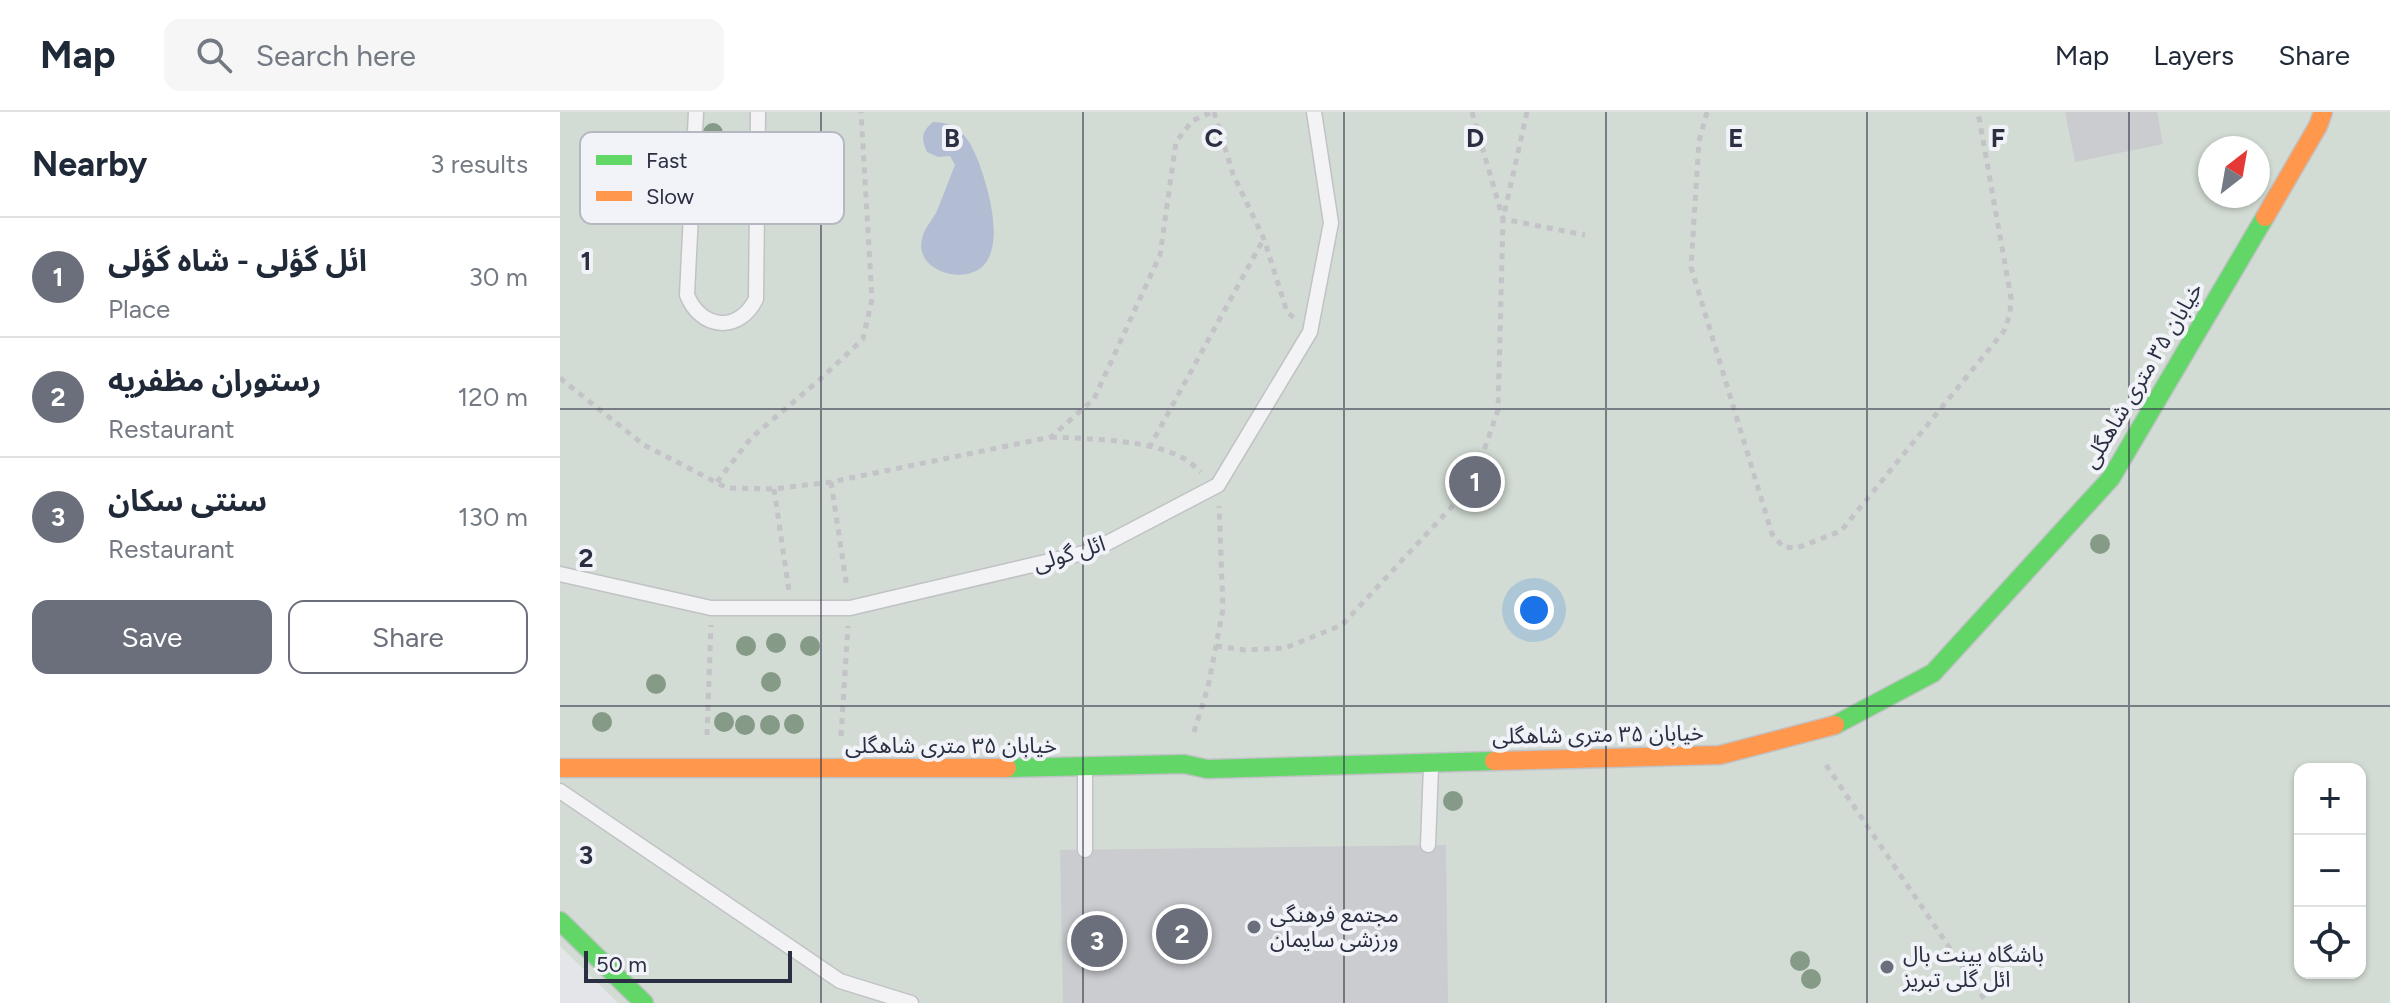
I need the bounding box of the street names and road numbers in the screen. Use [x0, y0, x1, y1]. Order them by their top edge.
street label: خیابان ۳۵ متری شاهگلی [2076, 277, 2209, 473]
street label: ائل گولی [1030, 530, 1108, 577]
street label: خیابان ۳۵ متری شاهگلی [1492, 719, 1704, 750]
street label: خیابان ۳۵ متری شاهگلی [845, 732, 1057, 759]

